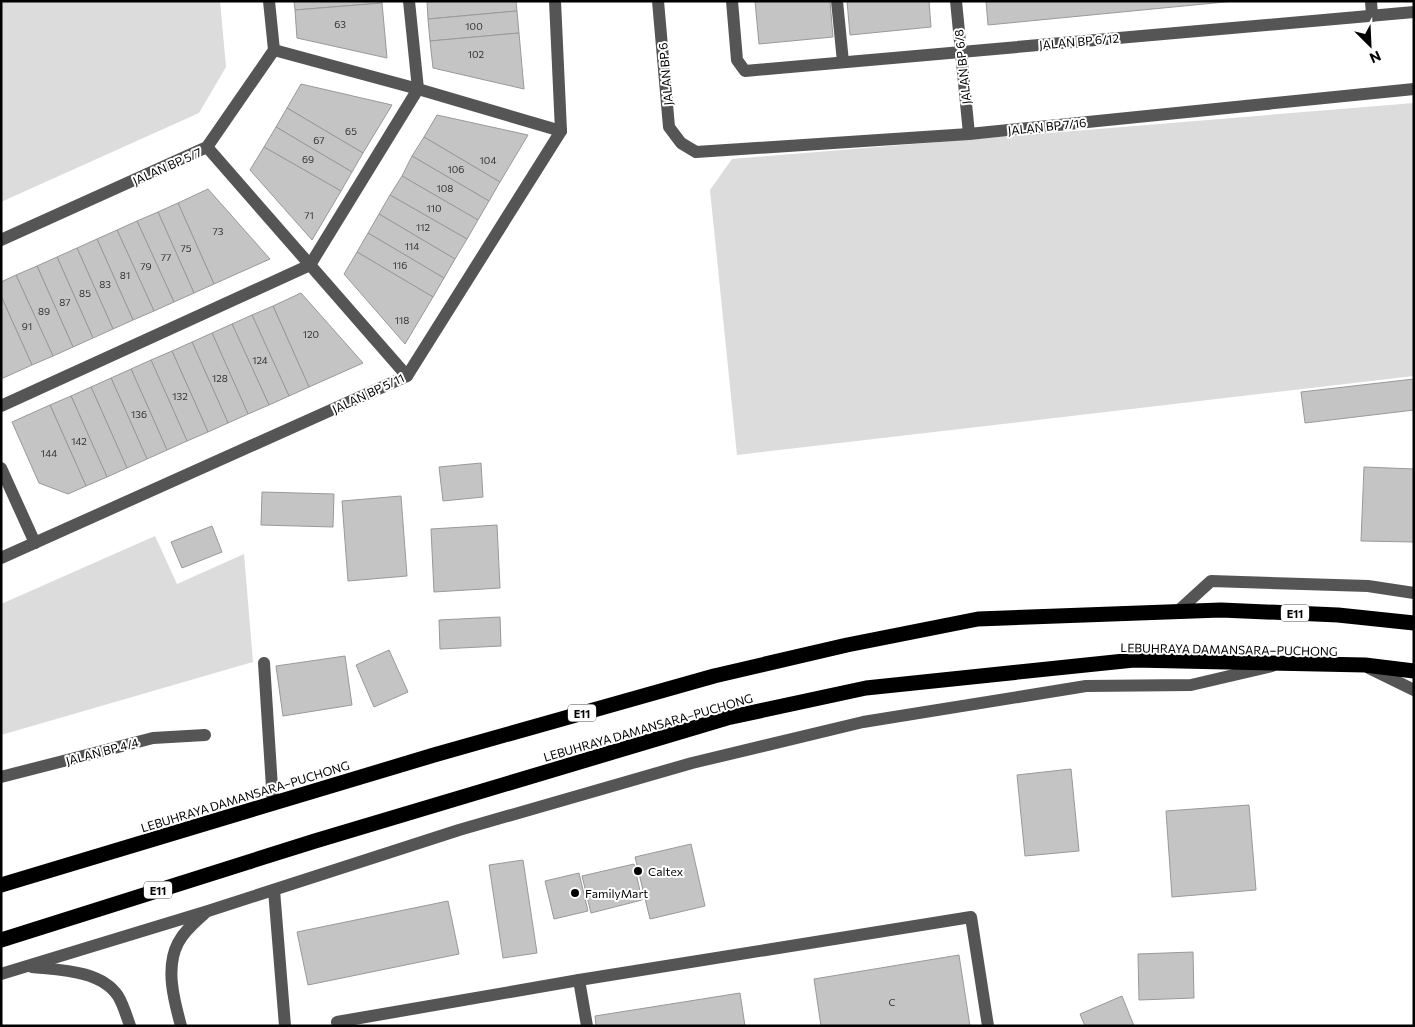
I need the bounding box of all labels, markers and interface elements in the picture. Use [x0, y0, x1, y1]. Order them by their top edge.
house number: 63 [334, 18, 346, 30]
house number: 100 [465, 20, 483, 32]
north arrow [1345, 20, 1395, 70]
street label: JALAN BP 6/8 [951, 29, 974, 105]
street label: JALAN BP 6/12 [1039, 31, 1120, 52]
street label: JALAN BP 6 [655, 42, 676, 106]
text: N [1367, 47, 1384, 67]
house number: 102 [468, 48, 485, 60]
street label: JALAN BP 7/16 [1007, 115, 1087, 138]
house number: 65 [345, 125, 357, 137]
house number: 67 [313, 134, 325, 146]
street label: JALAN BP 5/7 [130, 145, 204, 188]
house number: 69 [302, 153, 314, 165]
house number: 104 [480, 154, 496, 166]
house number: 106 [448, 163, 464, 175]
house number: 108 [437, 182, 453, 194]
house number: 110 [426, 202, 442, 214]
house number: 71 [304, 209, 314, 221]
house number: 112 [416, 221, 430, 233]
house number: 73 [213, 225, 224, 237]
house number: 114 [405, 240, 419, 252]
house number: 75 [181, 242, 192, 254]
house number: 77 [161, 251, 171, 263]
house number: 116 [393, 259, 407, 271]
house number: 79 [140, 260, 152, 272]
house number: 81 [120, 269, 130, 281]
house number: 83 [99, 278, 111, 290]
house number: 85 [79, 287, 91, 299]
house number: 87 [59, 296, 71, 308]
house number: 89 [38, 305, 50, 317]
house number: 118 [395, 314, 409, 326]
house number: 91 [22, 320, 32, 332]
house number: 120 [303, 328, 319, 340]
house number: 124 [252, 354, 268, 366]
street label: JALAN BP 5/11 [330, 370, 407, 417]
house number: 128 [212, 372, 228, 384]
house number: 132 [172, 390, 188, 402]
house number: 136 [131, 408, 147, 420]
house number: 142 [71, 435, 87, 447]
house number: 144 [41, 447, 57, 459]
road number: E11 [1281, 604, 1309, 622]
street label: LEBUHRAYA DAMANSARA–PUCHONG [1120, 640, 1338, 658]
street label: LEBUHRAYA DAMANSARA–PUCHONG [542, 690, 754, 764]
road number: E11 [568, 704, 596, 721]
street label: JALAN BP 4/4 [64, 735, 140, 768]
street label: LEBUHRAYA DAMANSARA–PUCHONG [139, 758, 351, 834]
place label: Caltex [648, 864, 684, 878]
marker: Caltex [632, 865, 644, 877]
road number: E11 [144, 882, 172, 898]
place label: FamilyMart [585, 886, 648, 900]
marker: FamilyMart [569, 887, 581, 899]
house number: C [889, 996, 896, 1008]

